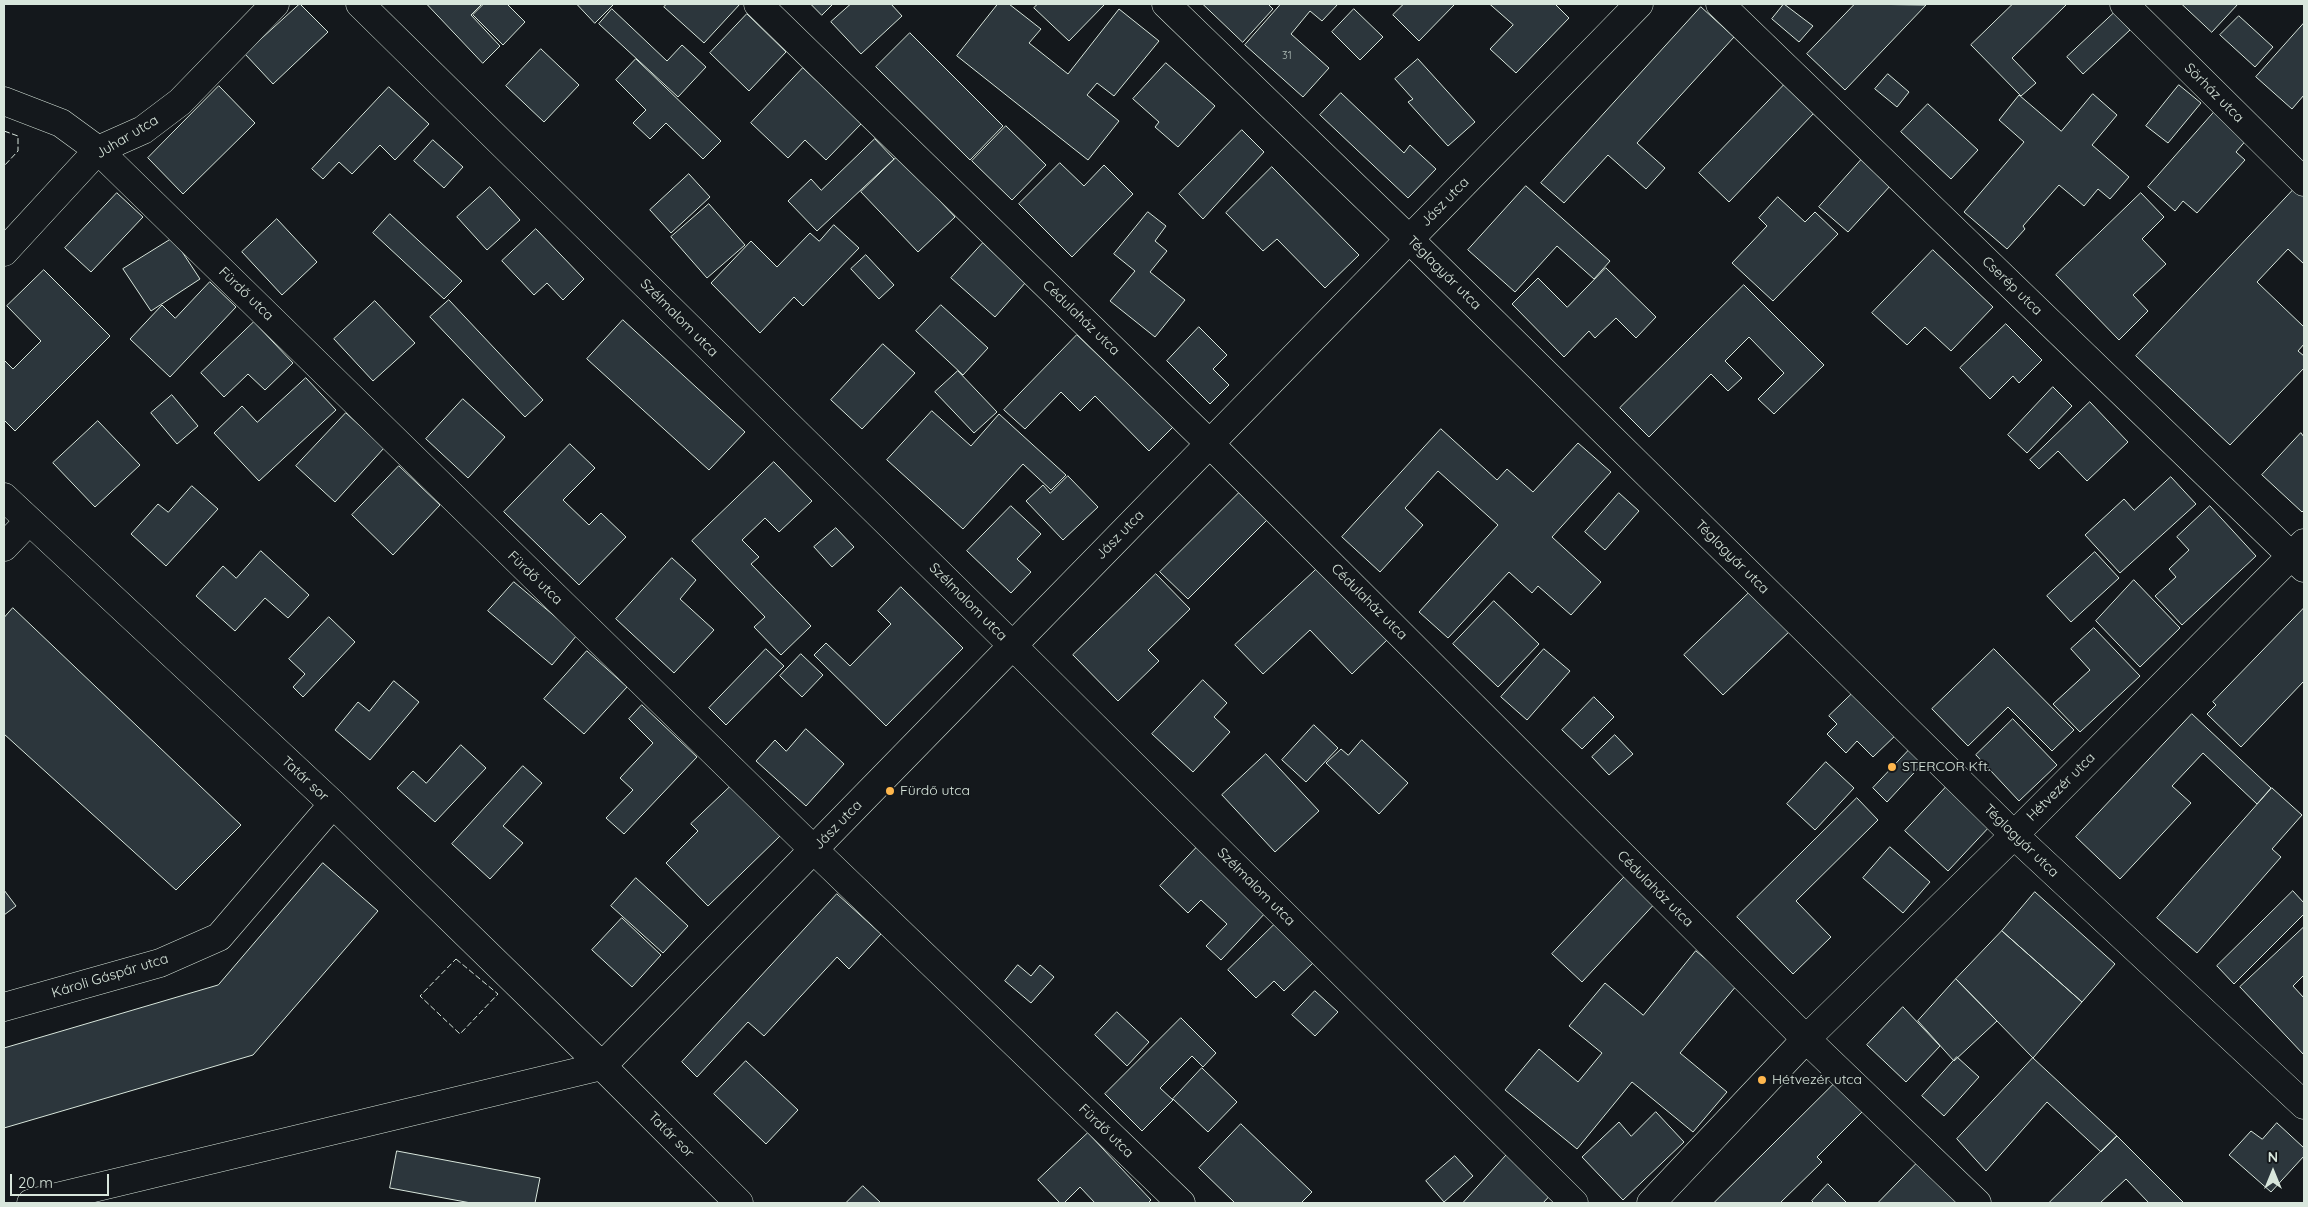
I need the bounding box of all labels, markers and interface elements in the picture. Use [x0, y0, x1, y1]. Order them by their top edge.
house number: 31 [1282, 49, 1292, 63]
street label: Sörház utca [2181, 60, 2247, 126]
street label: Juhar utca [93, 112, 161, 162]
street label: Jász utca [1417, 174, 1473, 230]
street label: Téglagyár utca [1403, 232, 1485, 314]
street label: Cserép utca [1978, 253, 2046, 319]
street label: Fürdő utca [215, 264, 277, 324]
street label: Szélmalom utca [637, 276, 721, 360]
street label: Cédulaház utca [1039, 277, 1123, 359]
street label: Jász utca [1092, 507, 1148, 563]
street label: Téglagyár utca [1691, 516, 1773, 598]
street label: Fürdő utca [504, 548, 566, 608]
street label: Szélmalom utca [926, 560, 1010, 644]
street label: Cédulaház utca [1327, 560, 1411, 644]
street label: Hétvezér utca [2023, 749, 2099, 825]
street label: Tatár sor [278, 753, 332, 805]
place label: STERCOR Kft. [1902, 759, 1990, 775]
marker: STERCOR Kft. [1886, 761, 1898, 773]
place label: Fürdő utca [900, 783, 970, 799]
marker: Fürdő utca [884, 785, 896, 797]
street label: Jász utca [810, 797, 866, 853]
street label: Téglagyár utca [1980, 801, 2062, 881]
street label: Szélmalom utca [1214, 845, 1298, 929]
street label: Cédulaház utca [1613, 847, 1697, 931]
street label: Károli Gáspár utca [50, 950, 170, 1002]
place label: Hétvezér utca [1772, 1072, 1862, 1088]
marker: Hétvezér utca [1756, 1074, 1768, 1086]
street label: Fürdő utca [1075, 1101, 1137, 1161]
street label: Tatár sor [644, 1108, 698, 1162]
north arrow [2248, 1147, 2298, 1197]
text: N [2268, 1148, 2278, 1166]
scale bar [12, 1164, 111, 1196]
text: 20 m [18, 1173, 53, 1192]

